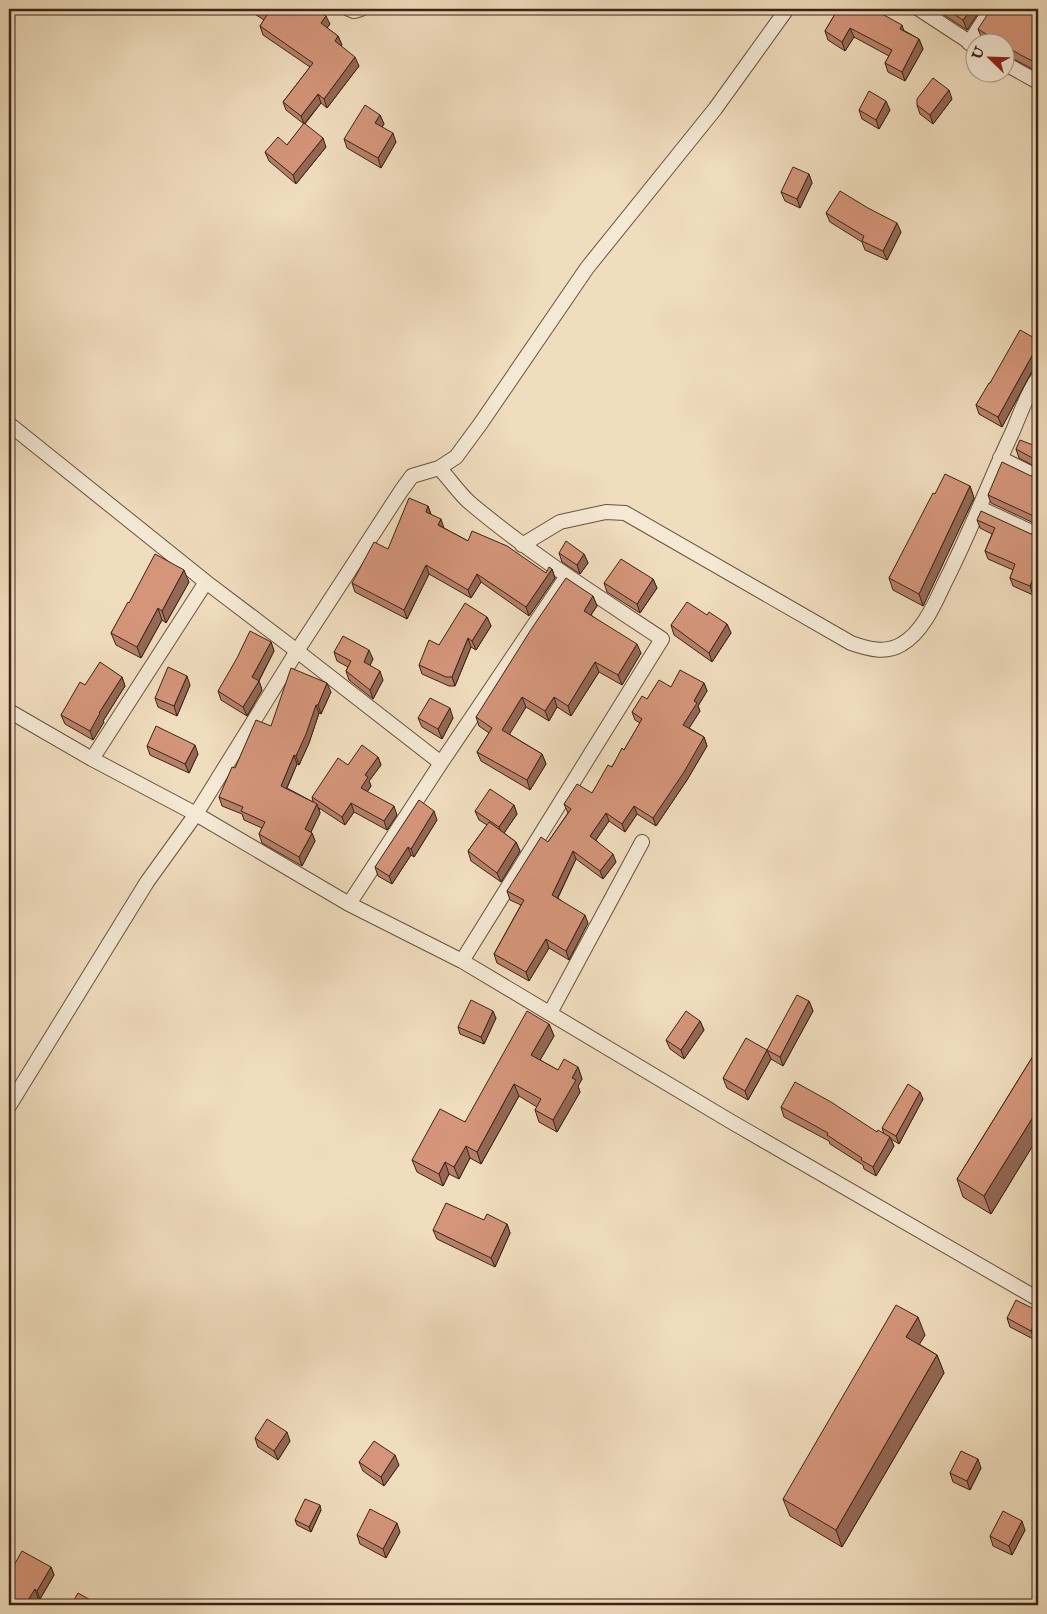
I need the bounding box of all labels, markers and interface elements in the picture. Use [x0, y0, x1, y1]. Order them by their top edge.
north arrow [964, 32, 1014, 82]
text: U [968, 43, 990, 63]

